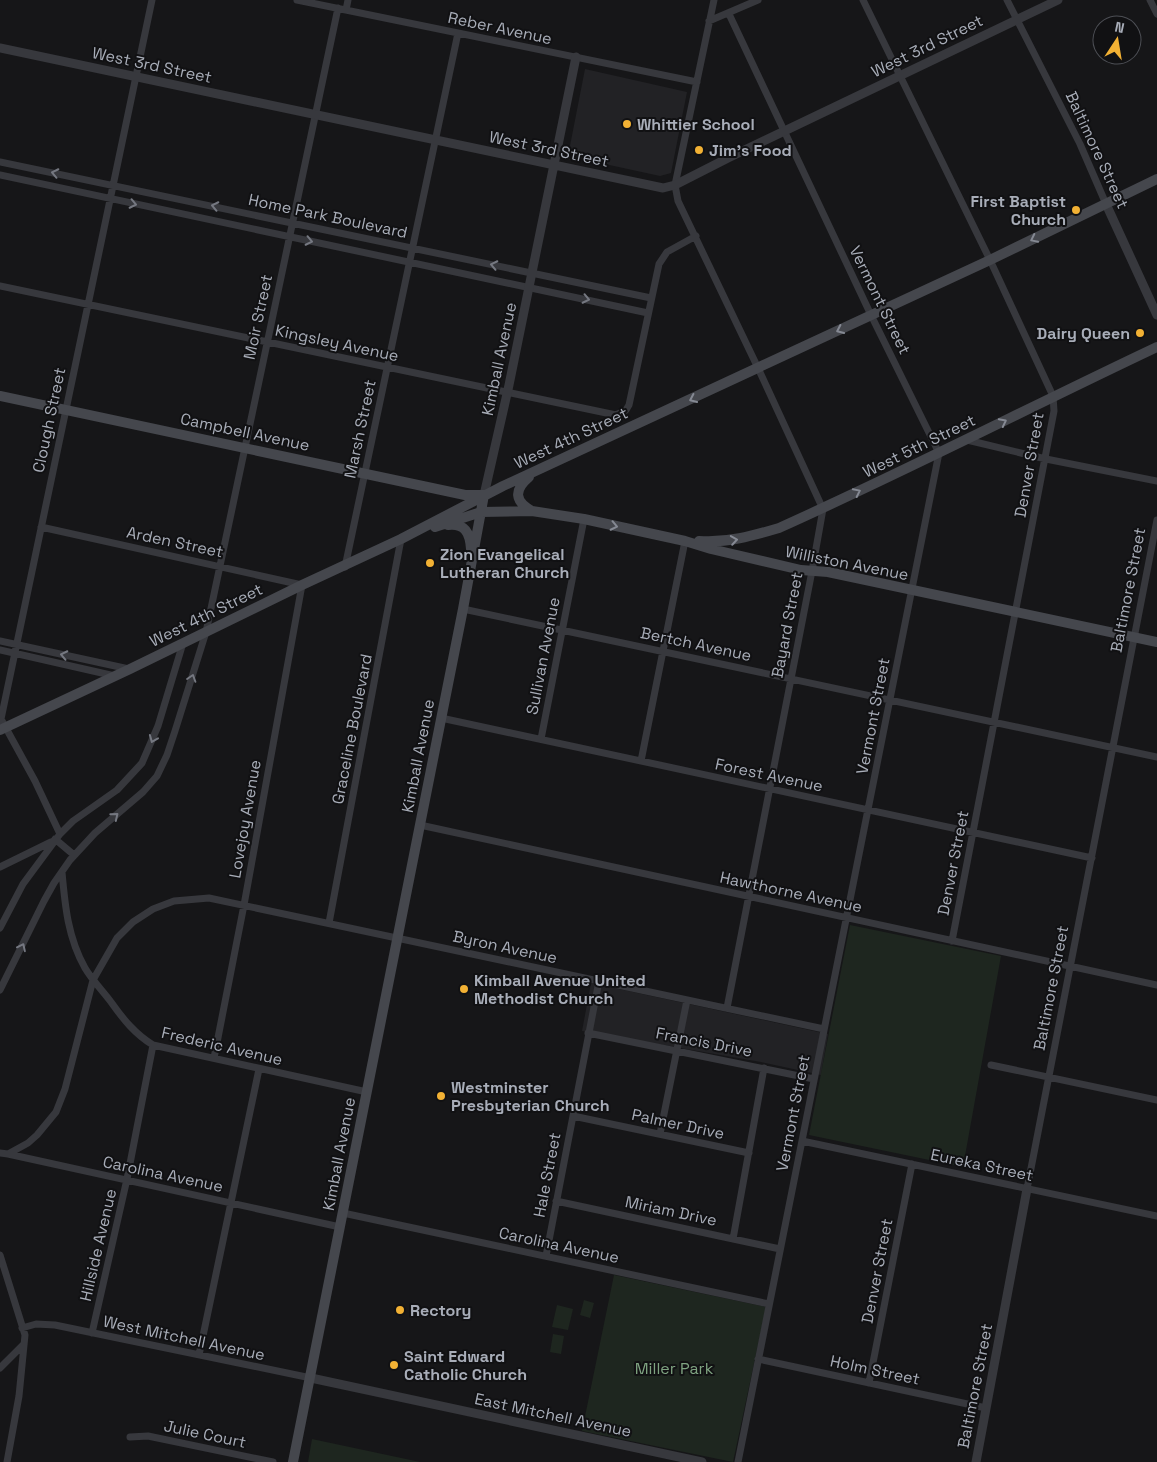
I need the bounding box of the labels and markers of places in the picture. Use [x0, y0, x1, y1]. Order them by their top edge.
place label: Whittier School [637, 114, 755, 135]
marker: Whittier School [621, 118, 633, 130]
place label: Jim's Food [709, 140, 792, 161]
marker: Jim's Food [693, 144, 705, 156]
place label: First Baptist Church [971, 191, 1066, 230]
marker: First Baptist Church [1070, 204, 1082, 216]
place label: Dairy Queen [1037, 323, 1130, 344]
marker: Dairy Queen [1134, 327, 1146, 339]
place label: Zion Evangelical Lutheran Church [440, 544, 569, 583]
marker: Zion Evangelical Lutheran Church [424, 557, 436, 569]
place label: Kimball Avenue United Methodist Church [474, 970, 646, 1009]
marker: Kimball Avenue United Methodist Church [458, 983, 470, 995]
place label: Westminster Presbyterian Church [451, 1077, 610, 1116]
marker: Westminster Presbyterian Church [435, 1090, 447, 1102]
place label: Rectory [410, 1300, 471, 1321]
marker: Rectory [394, 1304, 406, 1316]
place label: Saint Edward Catholic Church [404, 1346, 527, 1385]
marker: Saint Edward Catholic Church [388, 1359, 400, 1371]

